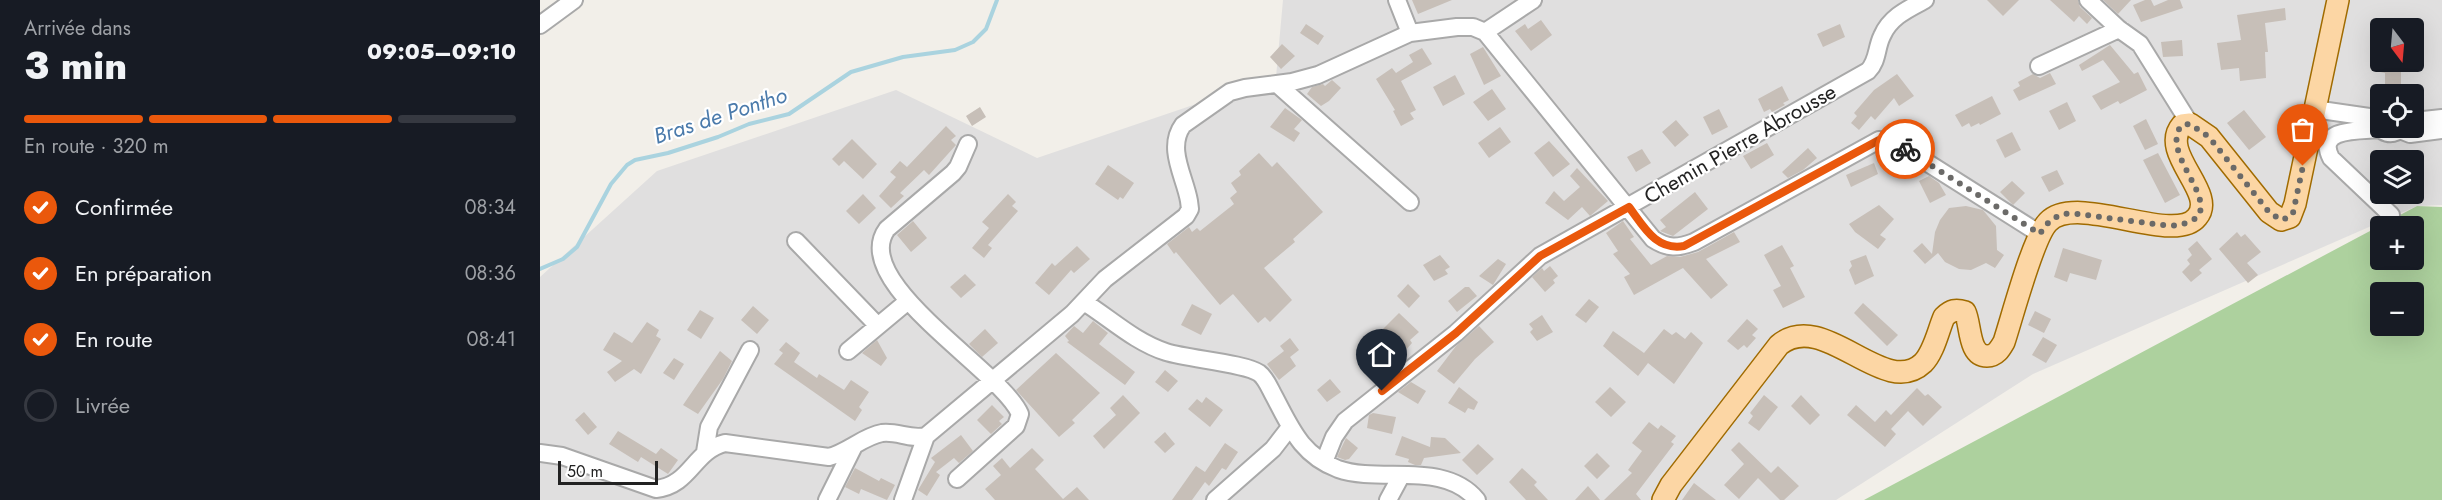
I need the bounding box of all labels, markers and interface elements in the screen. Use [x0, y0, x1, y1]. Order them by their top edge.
text: Arrivée dans [24, 14, 131, 43]
north arrow [2370, 18, 2424, 72]
map controls [2370, 18, 2424, 336]
text: 09:05–09:10 [367, 35, 516, 67]
text: 3 min [24, 37, 127, 94]
street label: Chemin Pierre Abrousse [1638, 77, 1842, 211]
water label: Bras de Pontho [649, 78, 791, 152]
button: locate [2370, 84, 2424, 138]
pin [2277, 104, 2328, 166]
icon: bag [2286, 113, 2319, 146]
courier [1875, 119, 1935, 179]
text: En route · 320 m [24, 132, 168, 161]
icon: bike [1889, 133, 1922, 166]
button: layers [2370, 150, 2424, 204]
icon: check [24, 191, 57, 224]
text: Confirmée [75, 191, 173, 223]
text: 08:34 [465, 193, 516, 222]
button: + [2370, 216, 2424, 270]
icon: check [24, 257, 57, 290]
text: En préparation [75, 257, 212, 289]
text: 08:36 [465, 259, 516, 288]
button: − [2370, 282, 2424, 336]
icon: check [24, 323, 57, 356]
text: En route [75, 323, 153, 355]
text: 08:41 [466, 325, 516, 354]
pin [1356, 329, 1407, 391]
icon: home [1365, 338, 1398, 371]
text: Livrée [75, 389, 130, 421]
scale bar [558, 458, 658, 486]
text: 50 m [567, 460, 603, 483]

